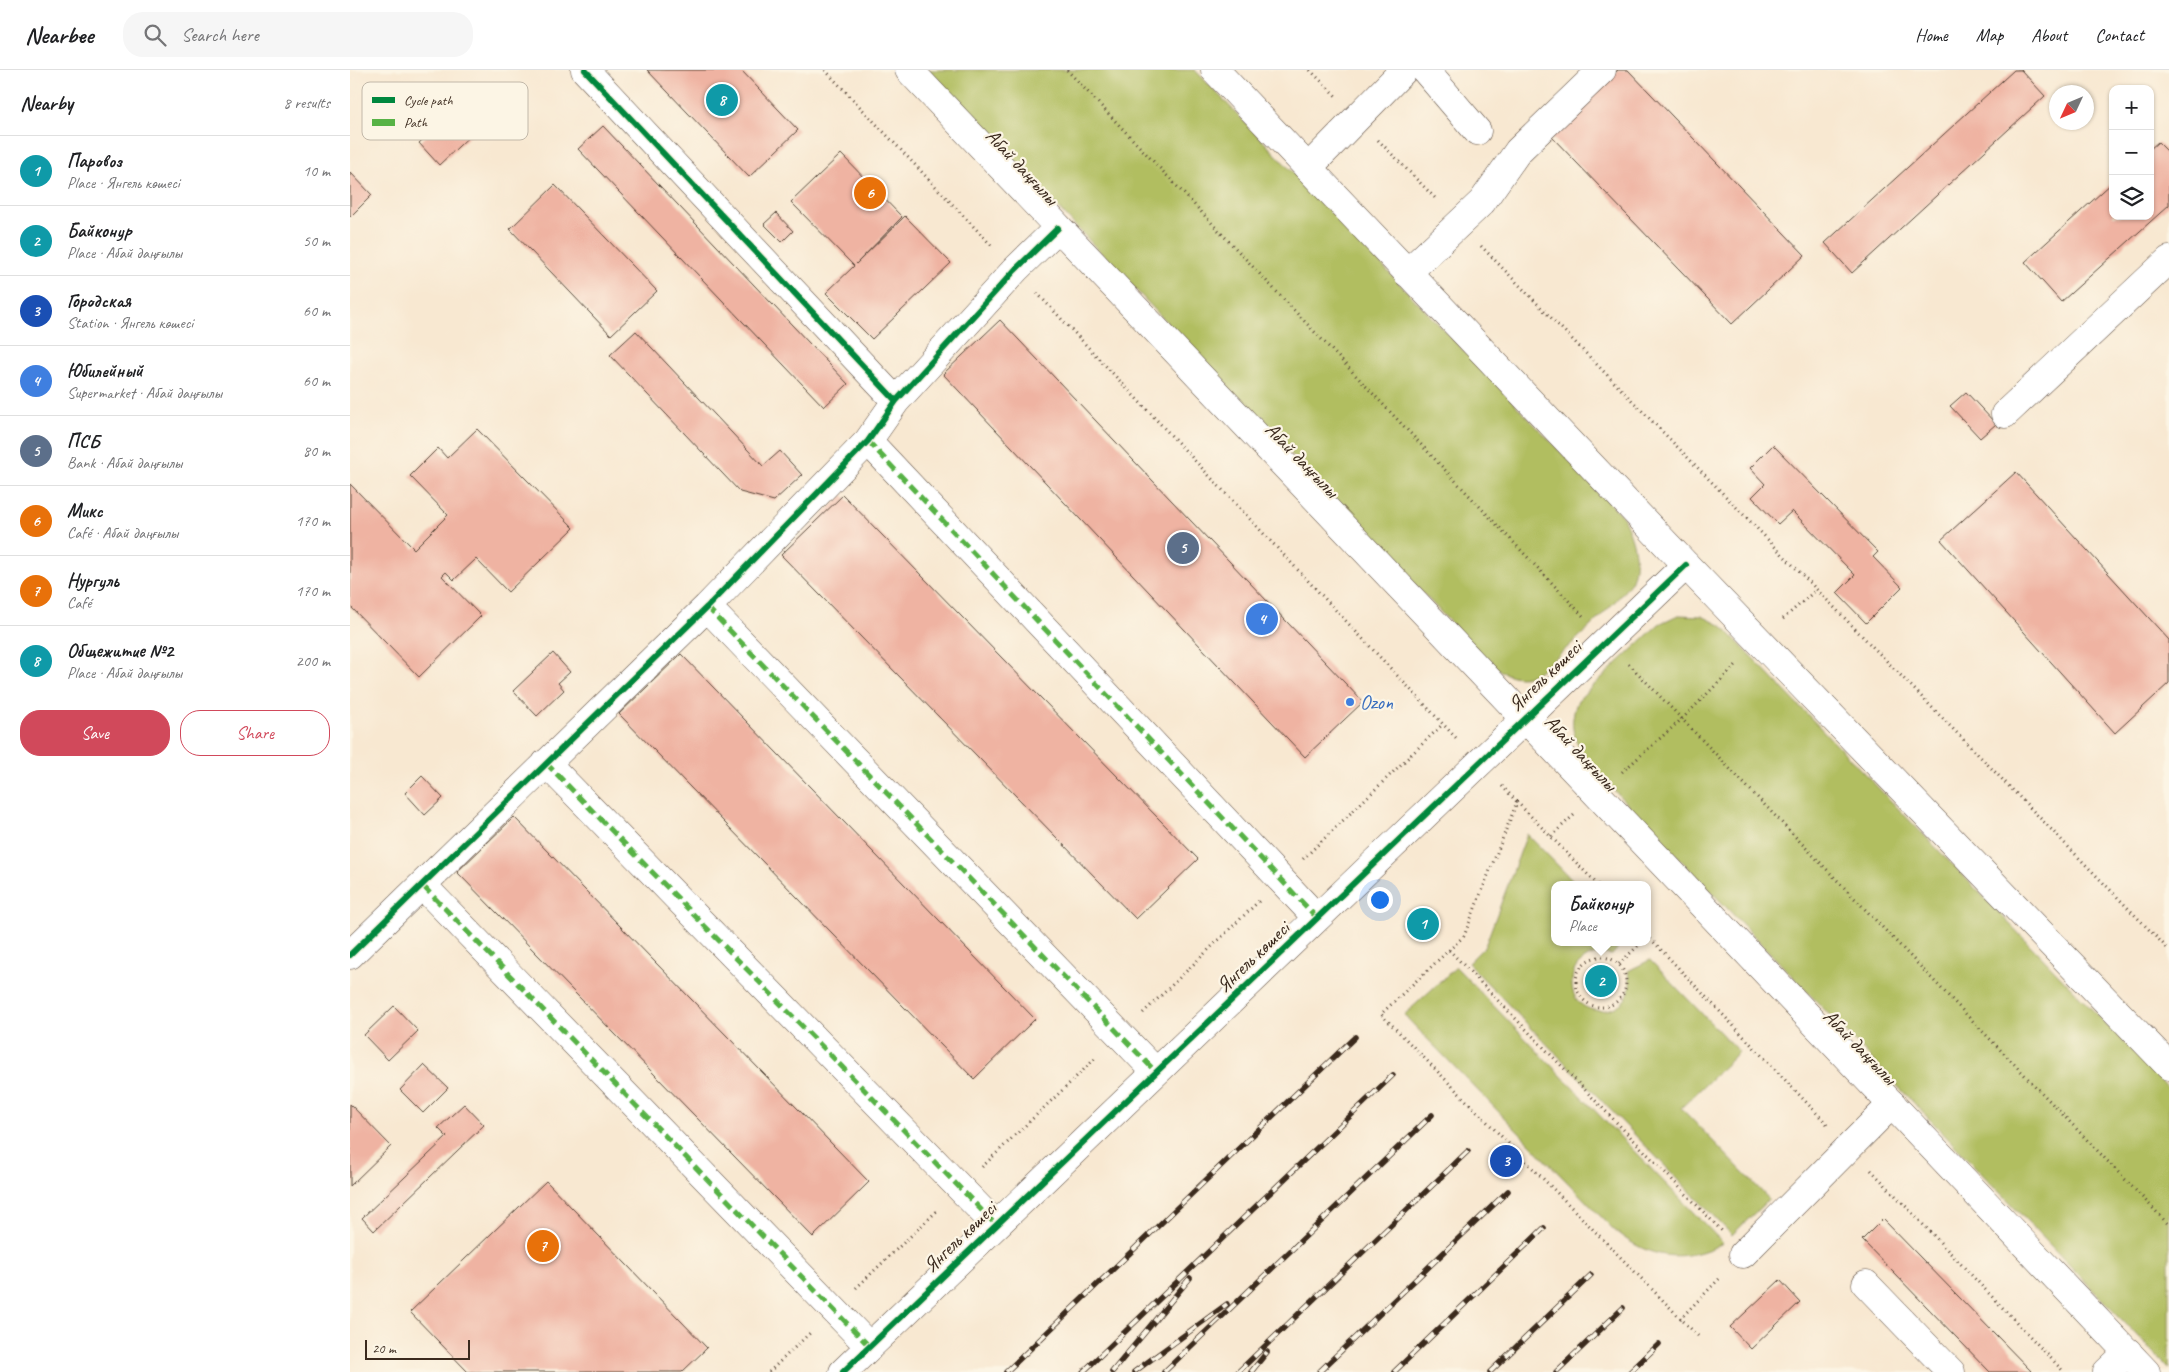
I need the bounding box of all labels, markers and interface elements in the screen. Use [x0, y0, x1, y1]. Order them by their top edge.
search box [123, 12, 473, 57]
text: Nearbee [25, 20, 93, 50]
icon: search [141, 21, 169, 49]
text: Search here [181, 23, 259, 47]
text: Home [1915, 24, 1948, 46]
text: Map [1976, 24, 2003, 46]
text: About [2031, 24, 2067, 46]
text: Contact [2095, 24, 2144, 46]
pin: 8 [706, 81, 738, 119]
legend [362, 82, 528, 140]
north arrow [2049, 85, 2094, 130]
map controls [2109, 85, 2154, 220]
button: + [2109, 85, 2154, 130]
text: Nearby [20, 90, 73, 116]
text: Cycle path [404, 92, 453, 109]
text: 8 results [283, 93, 330, 113]
text: Path [404, 114, 428, 131]
street label: Абай даңғылы [980, 124, 1065, 211]
button: − [2109, 130, 2154, 175]
text: Паровоз [67, 149, 122, 173]
text: 1 [32, 161, 40, 181]
text: 10 m [303, 161, 330, 181]
text: Place · Янгель көшесі [67, 173, 180, 193]
pin: 6 [854, 174, 886, 212]
button: layers [2109, 175, 2154, 220]
text: Байконур [67, 219, 132, 243]
text: 2 [32, 231, 40, 251]
text: 50 m [303, 231, 330, 251]
text: Place · Абай даңғылы [67, 243, 182, 263]
text: Городская [67, 289, 131, 313]
text: 3 [32, 301, 40, 321]
text: 60 m [303, 301, 330, 321]
text: Station · Янгель көшесі [67, 313, 193, 333]
text: Юбилейный [67, 359, 143, 383]
text: 4 [32, 371, 40, 391]
text: 60 m [303, 371, 330, 391]
text: Supermarket · Абай даңғылы [67, 383, 222, 403]
street label: Абай даңғылы [1260, 417, 1345, 504]
text: ПСБ [67, 429, 100, 453]
text: 5 [33, 441, 39, 461]
text: 80 m [303, 441, 330, 461]
text: Bank · Абай даңғылы [67, 453, 182, 473]
text: Микс [67, 499, 103, 523]
text: 6 [32, 511, 40, 531]
text: 170 m [296, 511, 330, 531]
text: Café · Абай даңғылы [67, 523, 178, 543]
pin: 5 [1167, 529, 1199, 567]
text: Нургуль [67, 569, 119, 593]
text: 7 [32, 581, 40, 601]
text: 170 m [296, 581, 330, 601]
text: Café [67, 593, 91, 613]
pin: 4 [1246, 600, 1278, 638]
street label: Янгель көшесі [1503, 633, 1589, 717]
text: Общежитие №2 [67, 639, 173, 663]
text: 8 [32, 651, 40, 671]
text: 200 m [296, 651, 330, 671]
text: Place · Абай даңғылы [67, 663, 182, 683]
place label: Ozon [1360, 690, 1394, 715]
marker: Ozon [1344, 696, 1356, 708]
button: Save [20, 710, 170, 756]
button: Share [180, 710, 330, 756]
street label: Абай даңғылы [1539, 710, 1624, 797]
popup [1551, 881, 1651, 946]
your location [1367, 887, 1393, 913]
text: Байконур [1569, 892, 1633, 916]
pin: 1 [1407, 905, 1439, 943]
street label: Янгель көшесі [1211, 914, 1297, 998]
text: Place [1569, 916, 1597, 936]
pin: 2 [1585, 962, 1617, 1000]
street label: Абай даңғылы [1818, 1004, 1903, 1091]
pin: 3 [1490, 1142, 1522, 1180]
street label: Янгель көшесі [918, 1194, 1004, 1278]
pin: 7 [527, 1227, 559, 1265]
scale bar [365, 1337, 470, 1360]
text: 20 m [372, 1340, 396, 1357]

